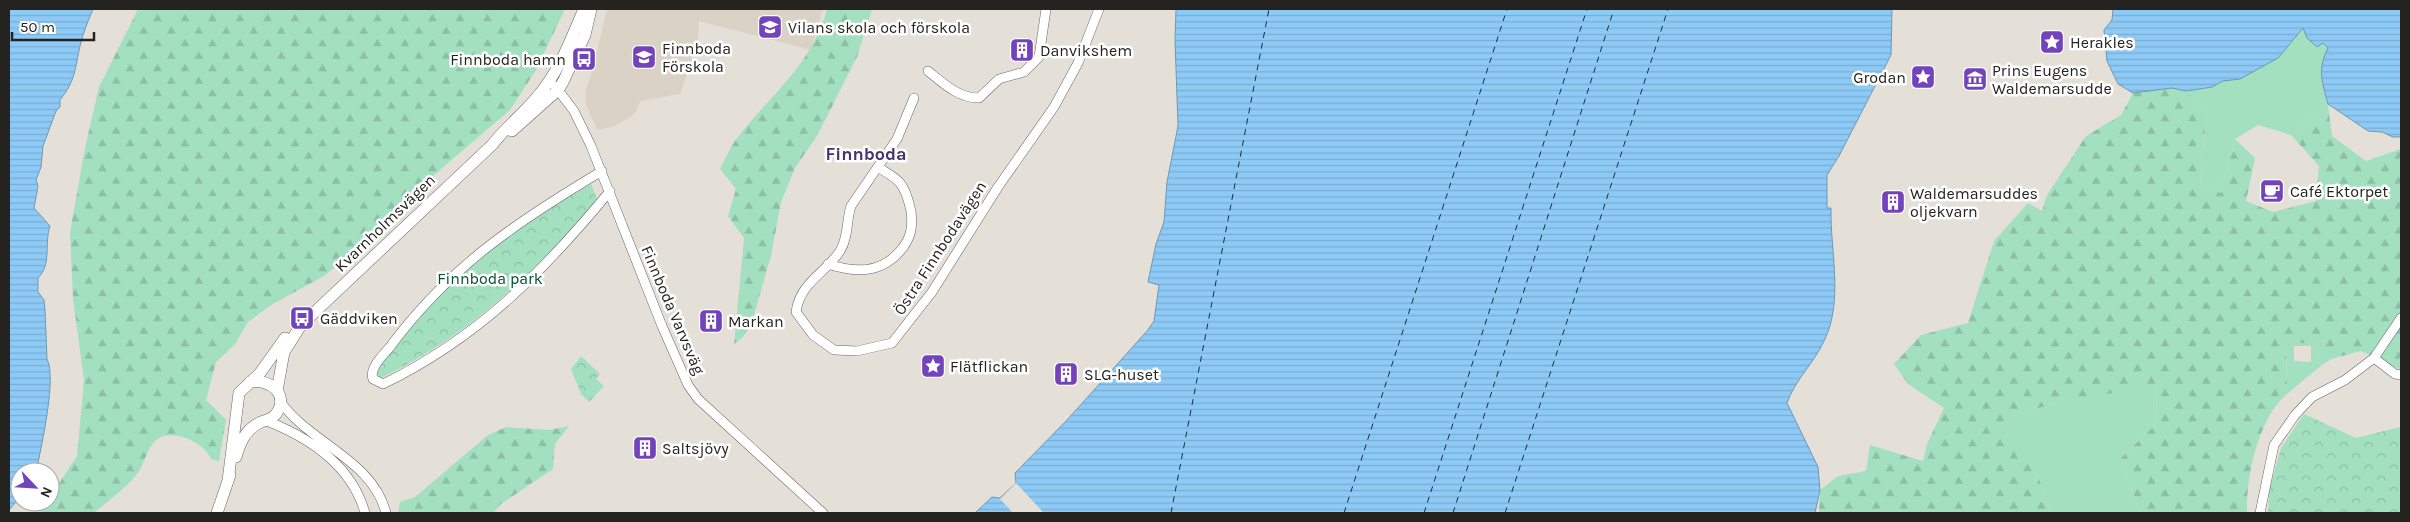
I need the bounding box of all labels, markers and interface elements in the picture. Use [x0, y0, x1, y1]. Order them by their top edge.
scale bar [12, 10, 95, 42]
school or university icon: Vilans skola och förskola [757, 14, 783, 40]
text: 50 m [20, 18, 55, 36]
place label: Vilans skola och förskola [788, 18, 970, 37]
place icon: Herakles [2039, 29, 2065, 55]
place label: Herakles [2070, 33, 2134, 52]
building icon: Danvikshem [1009, 37, 1035, 63]
place label: Finnboda Förskola [662, 39, 731, 76]
place label: Danvikshem [1040, 41, 1132, 60]
school or university icon: Finnboda Förskola [631, 44, 657, 70]
bus stop icon: Finnboda hamn [571, 46, 597, 72]
place label: Finnboda hamn [450, 50, 566, 69]
place label: Prins Eugens Waldemarsudde [1992, 61, 2112, 98]
place icon: Grodan [1910, 64, 1936, 90]
museum icon: Prins Eugens Waldemarsudde [1962, 66, 1988, 92]
place label: Grodan [1853, 68, 1906, 87]
district label: Finnboda [826, 143, 907, 165]
street label: Kvarnholmsvägen [331, 170, 439, 276]
street label: Östra Finnbodavägen [890, 177, 990, 319]
cafe icon: Café Ektorpet [2259, 178, 2285, 204]
place label: Café Ektorpet [2290, 182, 2388, 201]
place label: Waldemarsuddes oljekvarn [1910, 184, 2038, 221]
building icon: Waldemarsuddes oljekvarn [1880, 189, 1906, 215]
street label: Finnboda Varvsväg [637, 243, 709, 377]
park label: Finnboda park [437, 269, 543, 288]
bus stop icon: Gäddviken [289, 305, 315, 331]
building icon: Markan [698, 308, 724, 334]
place label: Gäddviken [320, 309, 398, 328]
place label: Markan [728, 312, 784, 331]
place icon: Flätflickan [920, 353, 946, 379]
place label: Flätflickan [950, 357, 1028, 376]
building icon: SLG-huset [1053, 361, 1079, 387]
place label: SLG-huset [1084, 365, 1159, 384]
building icon: Saltsjövy [632, 435, 658, 461]
place label: Saltsjövy [662, 439, 729, 458]
north arrow [10, 462, 60, 512]
text: N [37, 484, 56, 500]

